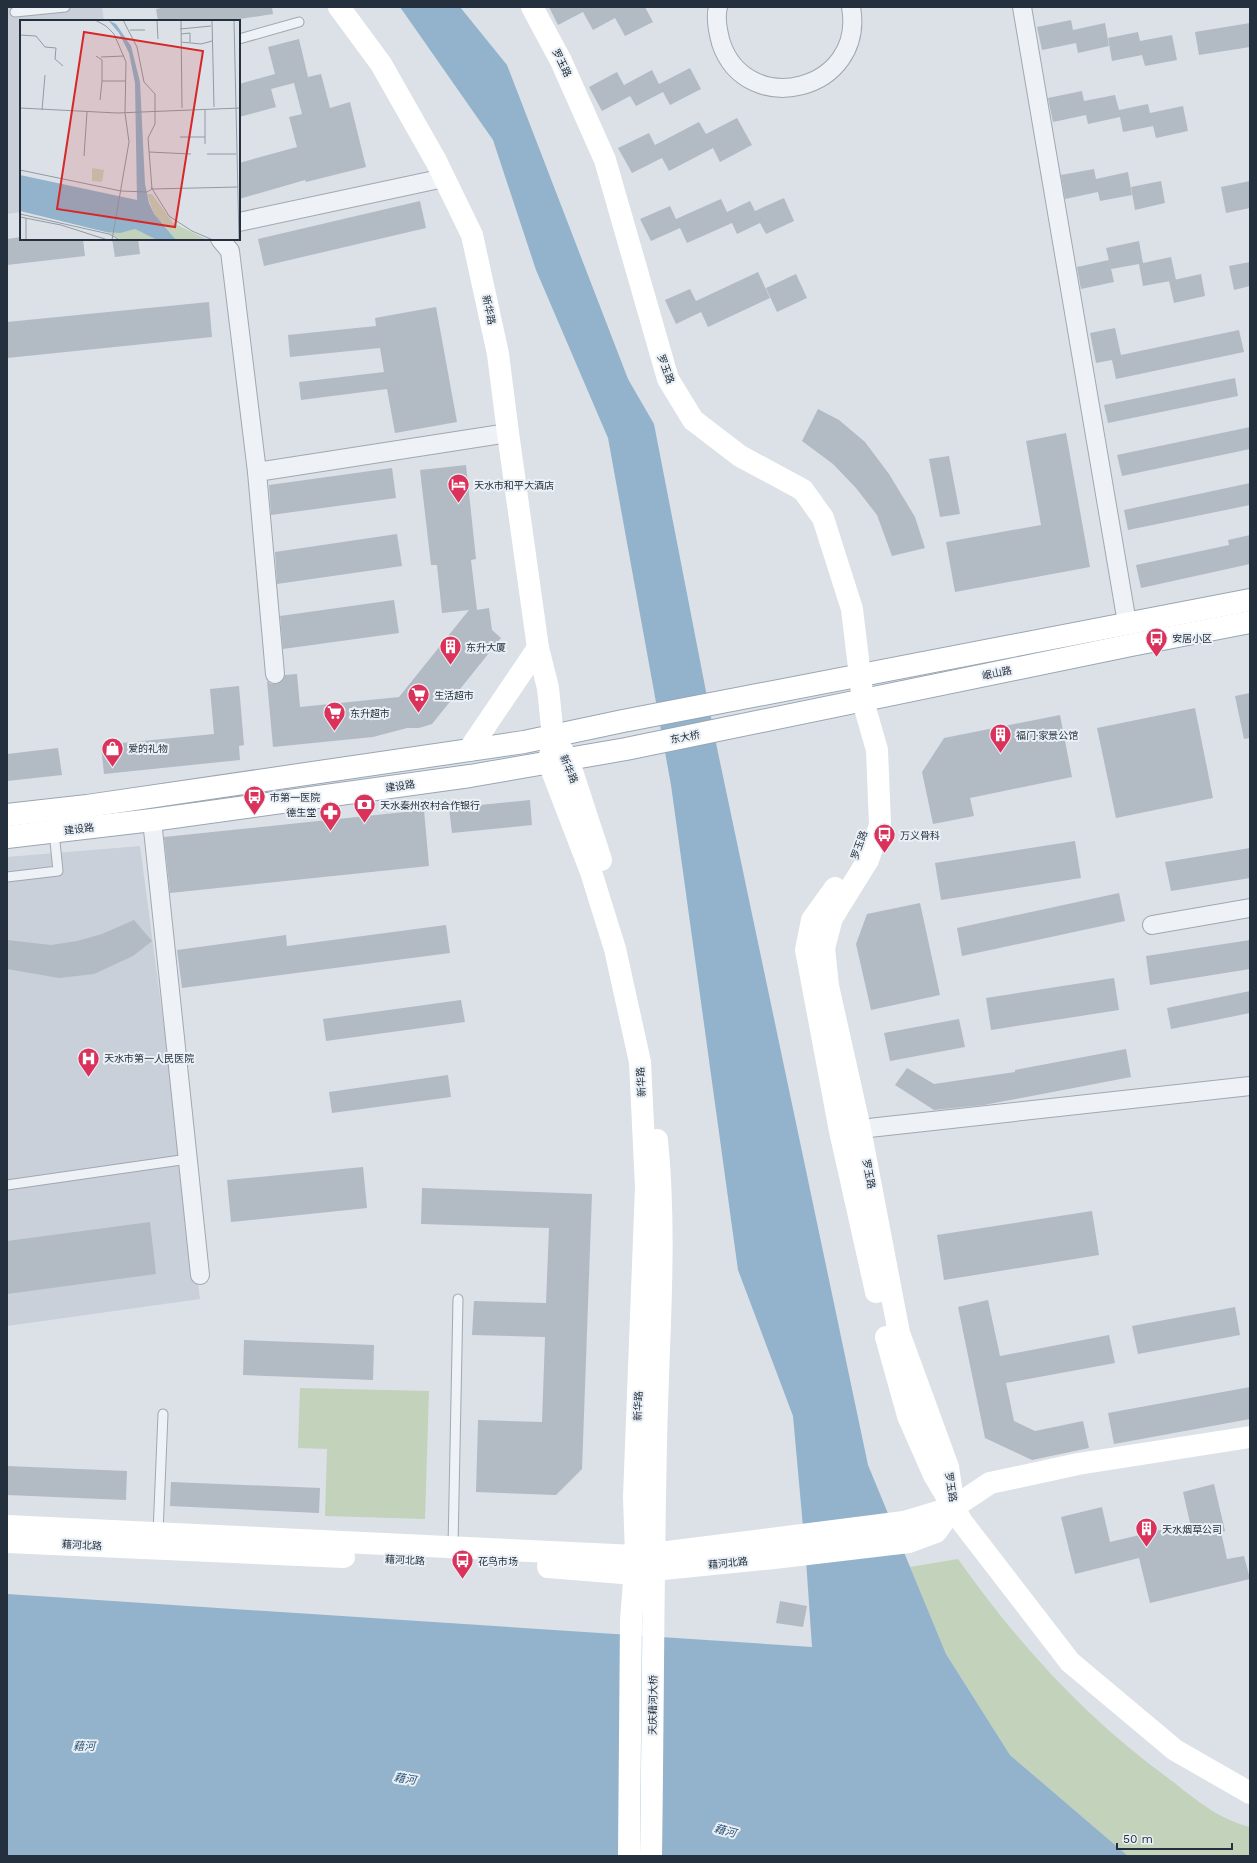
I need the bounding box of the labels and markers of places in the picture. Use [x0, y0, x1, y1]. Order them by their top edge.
hotel icon: 天水市和平大酒店 [445, 472, 471, 505]
place label: 天水市和平大酒店 [474, 480, 554, 491]
bus stop icon: 安居小区 [1143, 625, 1169, 658]
place label: 安居小区 [1172, 633, 1212, 644]
building icon: 东升大厦 [437, 634, 463, 667]
place label: 东升大厦 [466, 642, 506, 653]
supermarket icon: 生活超市 [405, 682, 431, 715]
place label: 生活超市 [434, 690, 474, 701]
supermarket icon: 东升超市 [321, 700, 347, 733]
place label: 东升超市 [350, 708, 390, 719]
building icon: 福门·家景公馆 [987, 722, 1013, 755]
place label: 福门·家景公馆 [1016, 730, 1078, 741]
shop icon: 爱的礼物 [99, 735, 125, 768]
place label: 爱的礼物 [128, 743, 168, 754]
bus stop icon: 市第一医院 [241, 784, 267, 817]
place label: 市第一医院 [270, 792, 320, 803]
bank icon: 天水秦州农村合作银行 [351, 792, 377, 825]
pharmacy icon: 德生堂 [318, 799, 344, 832]
place label: 天水秦州农村合作银行 [380, 800, 480, 811]
place label: 德生堂 [286, 807, 316, 818]
bus stop icon: 万义骨科 [871, 822, 897, 855]
place label: 万义骨科 [900, 830, 940, 841]
hospital icon: 天水市第一人民医院 [76, 1045, 102, 1078]
place label: 天水市第一人民医院 [104, 1053, 194, 1064]
building icon: 天水烟草公司 [1134, 1516, 1160, 1549]
place label: 天水烟草公司 [1162, 1524, 1222, 1535]
bus stop icon: 花鸟市场 [449, 1548, 475, 1581]
place label: 花鸟市场 [478, 1556, 518, 1567]

